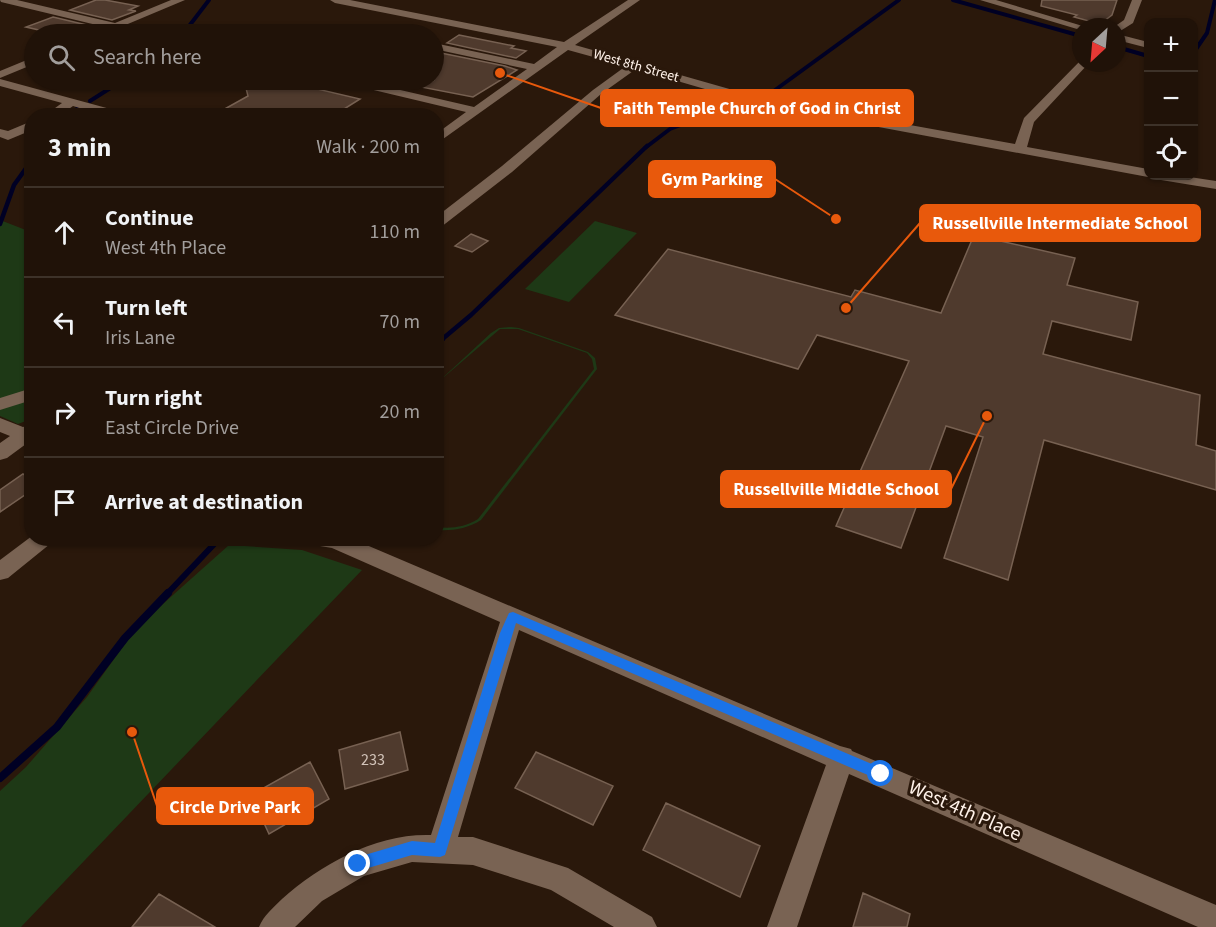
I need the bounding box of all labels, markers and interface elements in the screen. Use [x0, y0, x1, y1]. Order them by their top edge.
north arrow [1072, 18, 1126, 72]
map controls [1144, 18, 1198, 180]
button: + [1144, 18, 1198, 72]
search box [24, 24, 444, 90]
icon: search [45, 41, 78, 74]
text: Search here [93, 41, 201, 73]
street label: West 8th Street [591, 44, 681, 88]
button: − [1144, 72, 1198, 126]
callout: Faith Temple Church of God in Christ [601, 90, 913, 126]
text: Faith Temple Church of God in Christ [613, 96, 901, 121]
button: locate [1144, 126, 1198, 180]
text: 3 min [48, 129, 111, 166]
text: Walk · 200 m [316, 133, 420, 161]
callout: Gym Parking [649, 161, 775, 197]
text: Gym Parking [661, 167, 763, 192]
text: Continue [105, 202, 194, 234]
callout: Russellville Intermediate School [920, 205, 1200, 241]
text: Russellville Intermediate School [932, 211, 1188, 236]
icon: ahead [48, 216, 81, 249]
text: 110 m [370, 218, 420, 246]
text: West 4th Place [105, 234, 226, 262]
text: Turn left [105, 292, 187, 324]
icon: left [48, 306, 81, 339]
text: 70 m [380, 308, 420, 336]
text: Iris Lane [105, 324, 175, 352]
text: Turn right [105, 382, 202, 414]
icon: right [48, 396, 81, 429]
text: 20 m [380, 398, 420, 426]
text: East Circle Drive [105, 414, 239, 442]
callout: Russellville Middle School [721, 471, 951, 507]
text: Russellville Middle School [733, 477, 939, 502]
icon: arrive [48, 486, 81, 519]
text: Arrive at destination [105, 486, 303, 518]
house number: 233 [361, 749, 385, 771]
route start [867, 760, 893, 786]
street label: West 4th Place [904, 774, 1026, 848]
callout: Circle Drive Park [157, 788, 313, 824]
text: Circle Drive Park [169, 795, 301, 820]
route end [344, 850, 370, 876]

